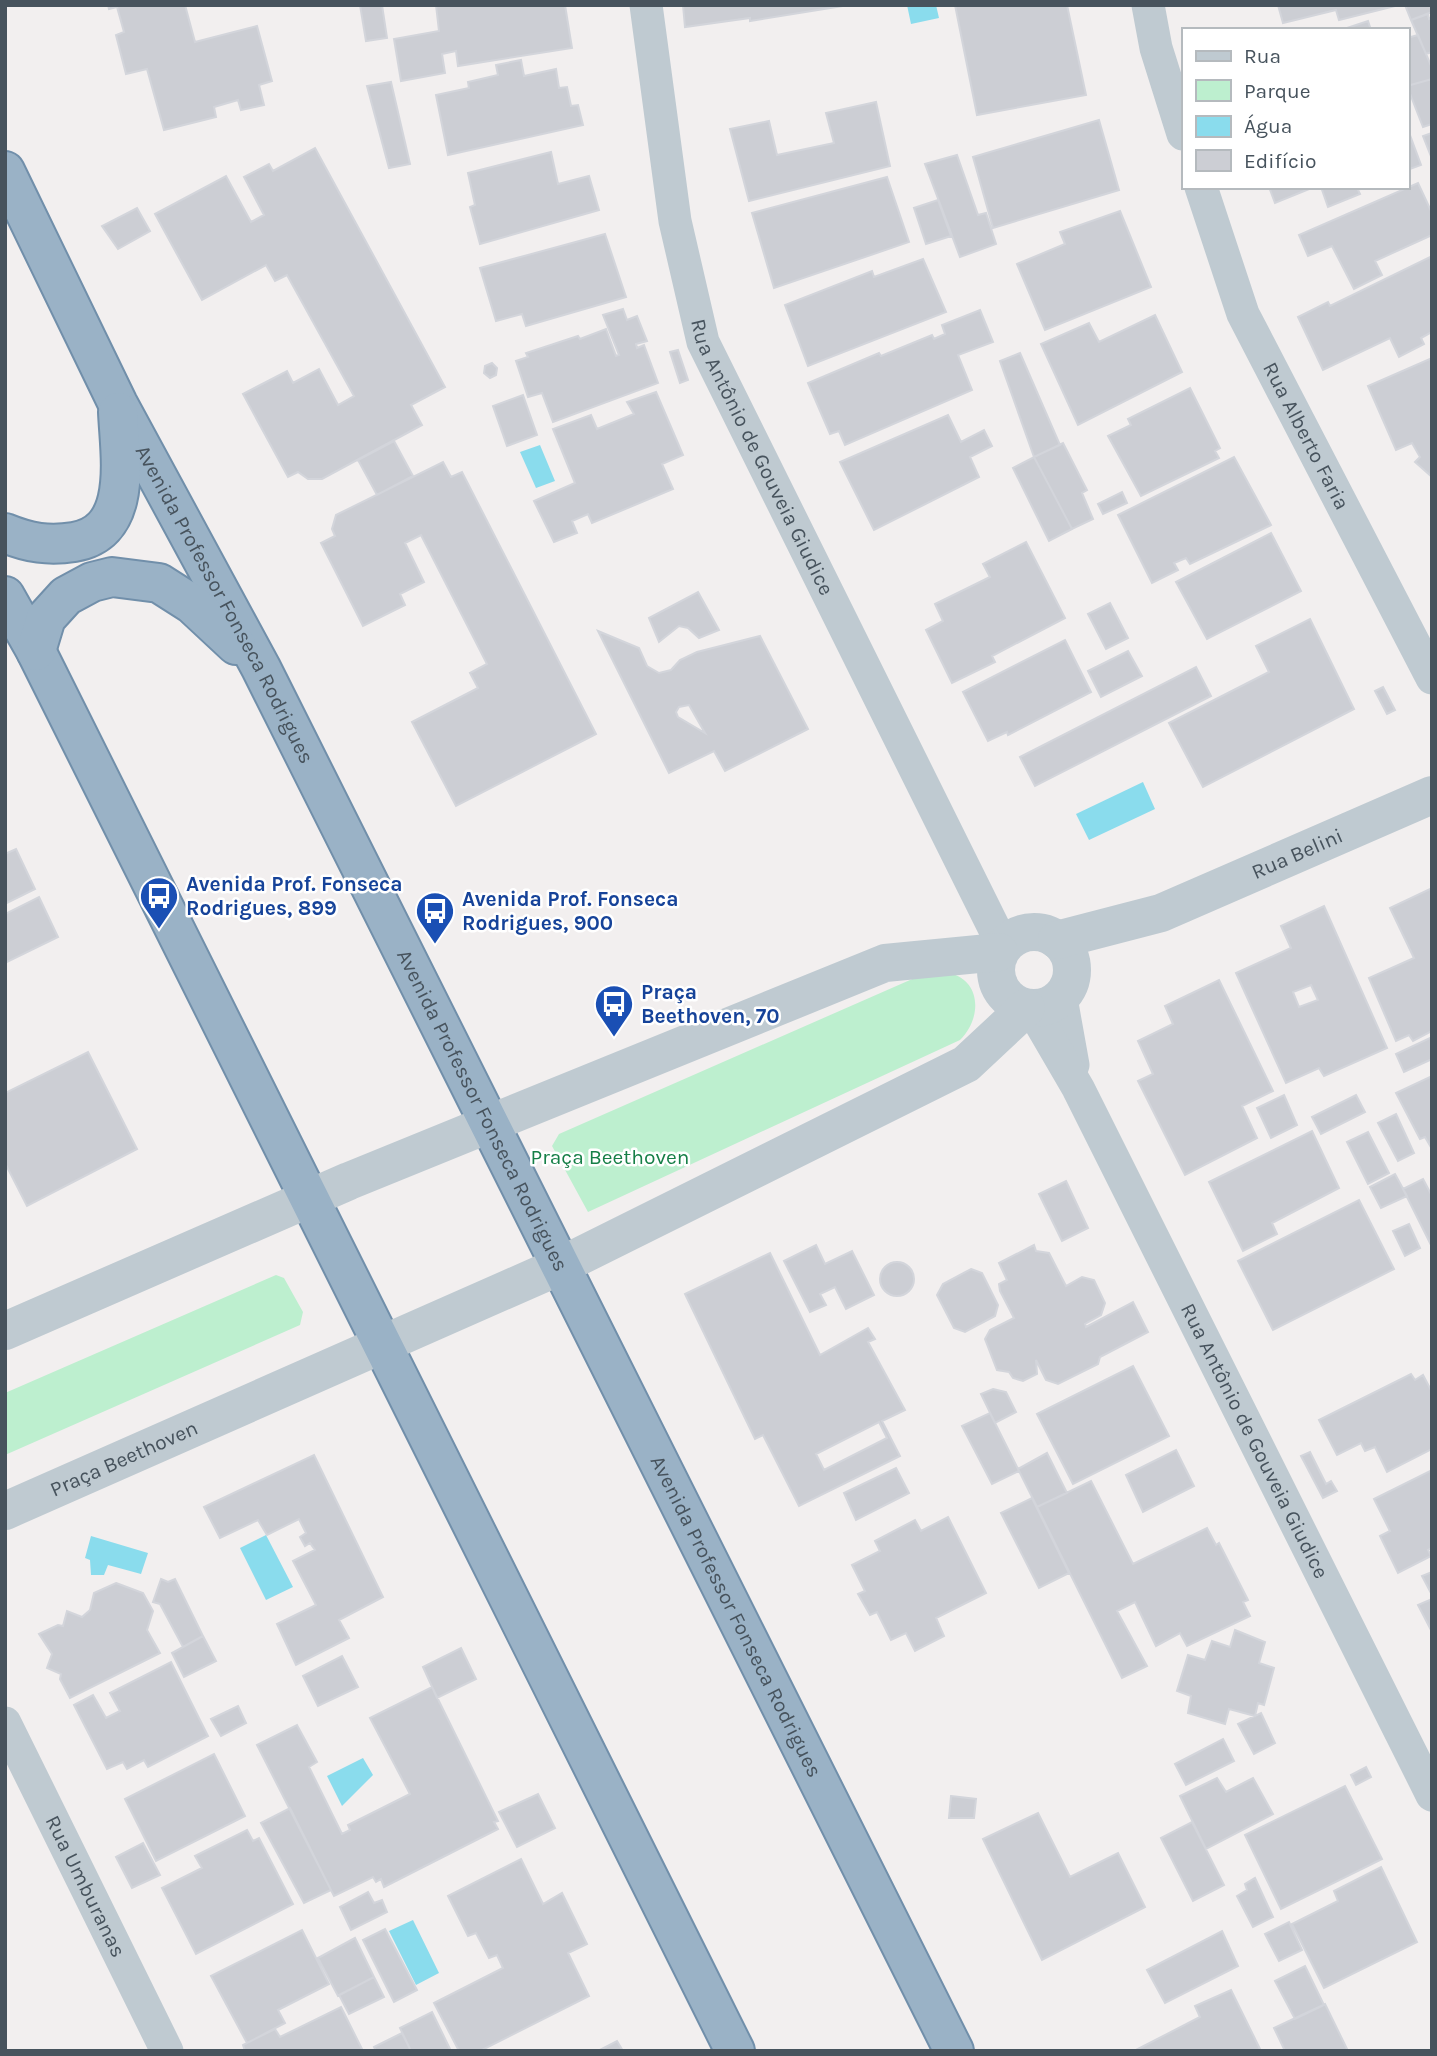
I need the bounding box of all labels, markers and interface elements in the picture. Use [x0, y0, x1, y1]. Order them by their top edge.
legend [1182, 28, 1409, 189]
text: Rua [1244, 44, 1281, 68]
text: Parque [1244, 79, 1311, 103]
text: Água [1244, 114, 1292, 138]
text: Edifício [1244, 149, 1317, 173]
street label: Rua Antônio de Gouveia Giudice [686, 316, 839, 599]
street label: Rua Alberto Faria [1258, 358, 1354, 514]
street label: Avenida Professor Fonseca Rodrigues [131, 441, 319, 767]
street label: Rua Belini [1248, 823, 1347, 884]
place label: Avenida Prof. Fonseca Rodrigues, 899 [186, 872, 402, 920]
bus stop icon: Avenida Prof. Fonseca Rodrigues, 899 [138, 875, 180, 930]
place label: Avenida Prof. Fonseca Rodrigues, 900 [462, 887, 678, 935]
bus stop icon: Avenida Prof. Fonseca Rodrigues, 900 [414, 890, 456, 945]
street label: Avenida Professor Fonseca Rodrigues [392, 946, 573, 1275]
place label: Praça Beethoven, 70 [641, 980, 780, 1028]
bus stop icon: Praça Beethoven, 70 [593, 983, 635, 1038]
park label: Praça Beethoven [531, 1145, 689, 1169]
street label: Rua Antônio de Gouveia Giudice [1176, 1299, 1334, 1582]
street label: Praça Beethoven [46, 1415, 201, 1502]
street label: Avenida Professor Fonseca Rodrigues [646, 1452, 827, 1781]
street label: Rua Umburanas [40, 1811, 131, 1961]

